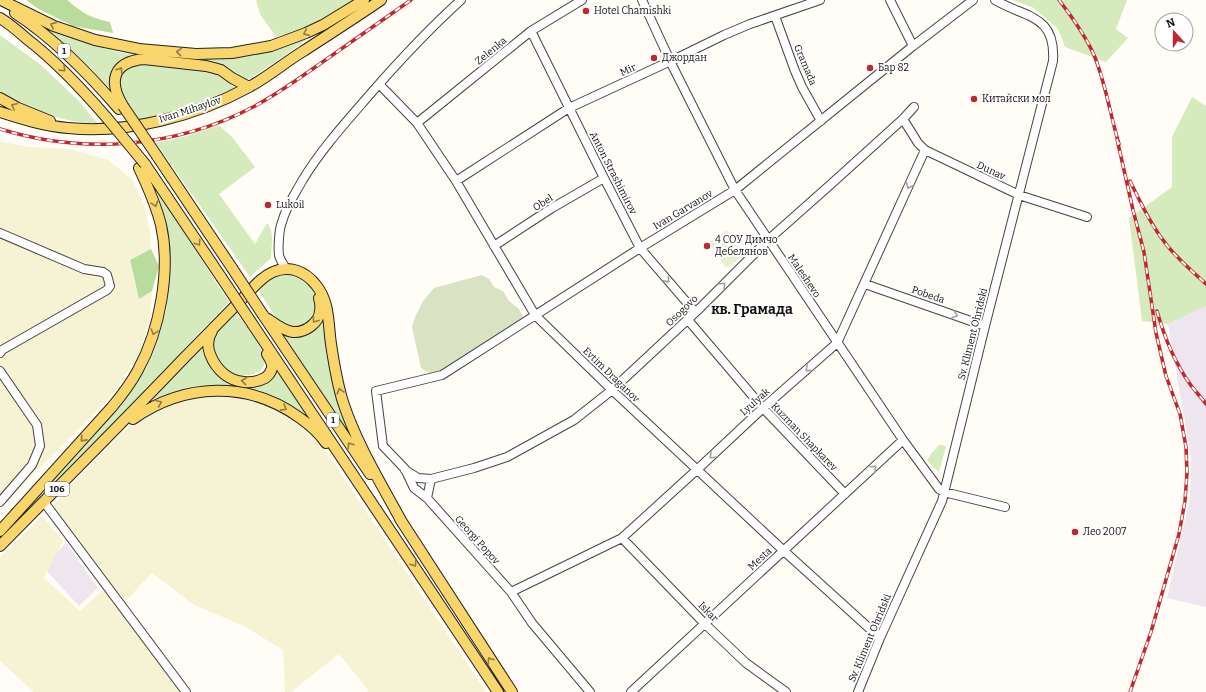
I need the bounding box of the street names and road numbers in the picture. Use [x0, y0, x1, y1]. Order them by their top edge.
street label: Zelenka [473, 34, 510, 67]
street label: Gramada [791, 43, 819, 88]
road number: 1 [58, 44, 70, 58]
street label: Mir [618, 61, 638, 79]
street label: Ivan Mihaylov [158, 94, 223, 126]
street label: Anton Strashimirov [587, 130, 639, 217]
street label: Dunav [975, 159, 1008, 183]
street label: Ivan Garvanov [651, 187, 715, 232]
street label: Obel [531, 192, 555, 214]
street label: Maleshevo [785, 252, 823, 300]
street label: Pobeda [910, 284, 947, 306]
street label: Sv. Kliment Ohridski [956, 287, 990, 381]
street label: Osogovo [664, 293, 701, 329]
street label: Evtim Draganov [580, 345, 642, 406]
street label: Lyulyak [738, 385, 772, 418]
street label: Kuzman Shapkarev [768, 400, 840, 474]
road number: 1 [327, 413, 339, 427]
road number: 106 [45, 482, 69, 496]
street label: Georgi Popov [452, 513, 503, 567]
street label: Mesta [746, 545, 775, 573]
street label: Sv. Kliment Ohridski [846, 592, 894, 684]
street label: Iskar [696, 599, 721, 625]

